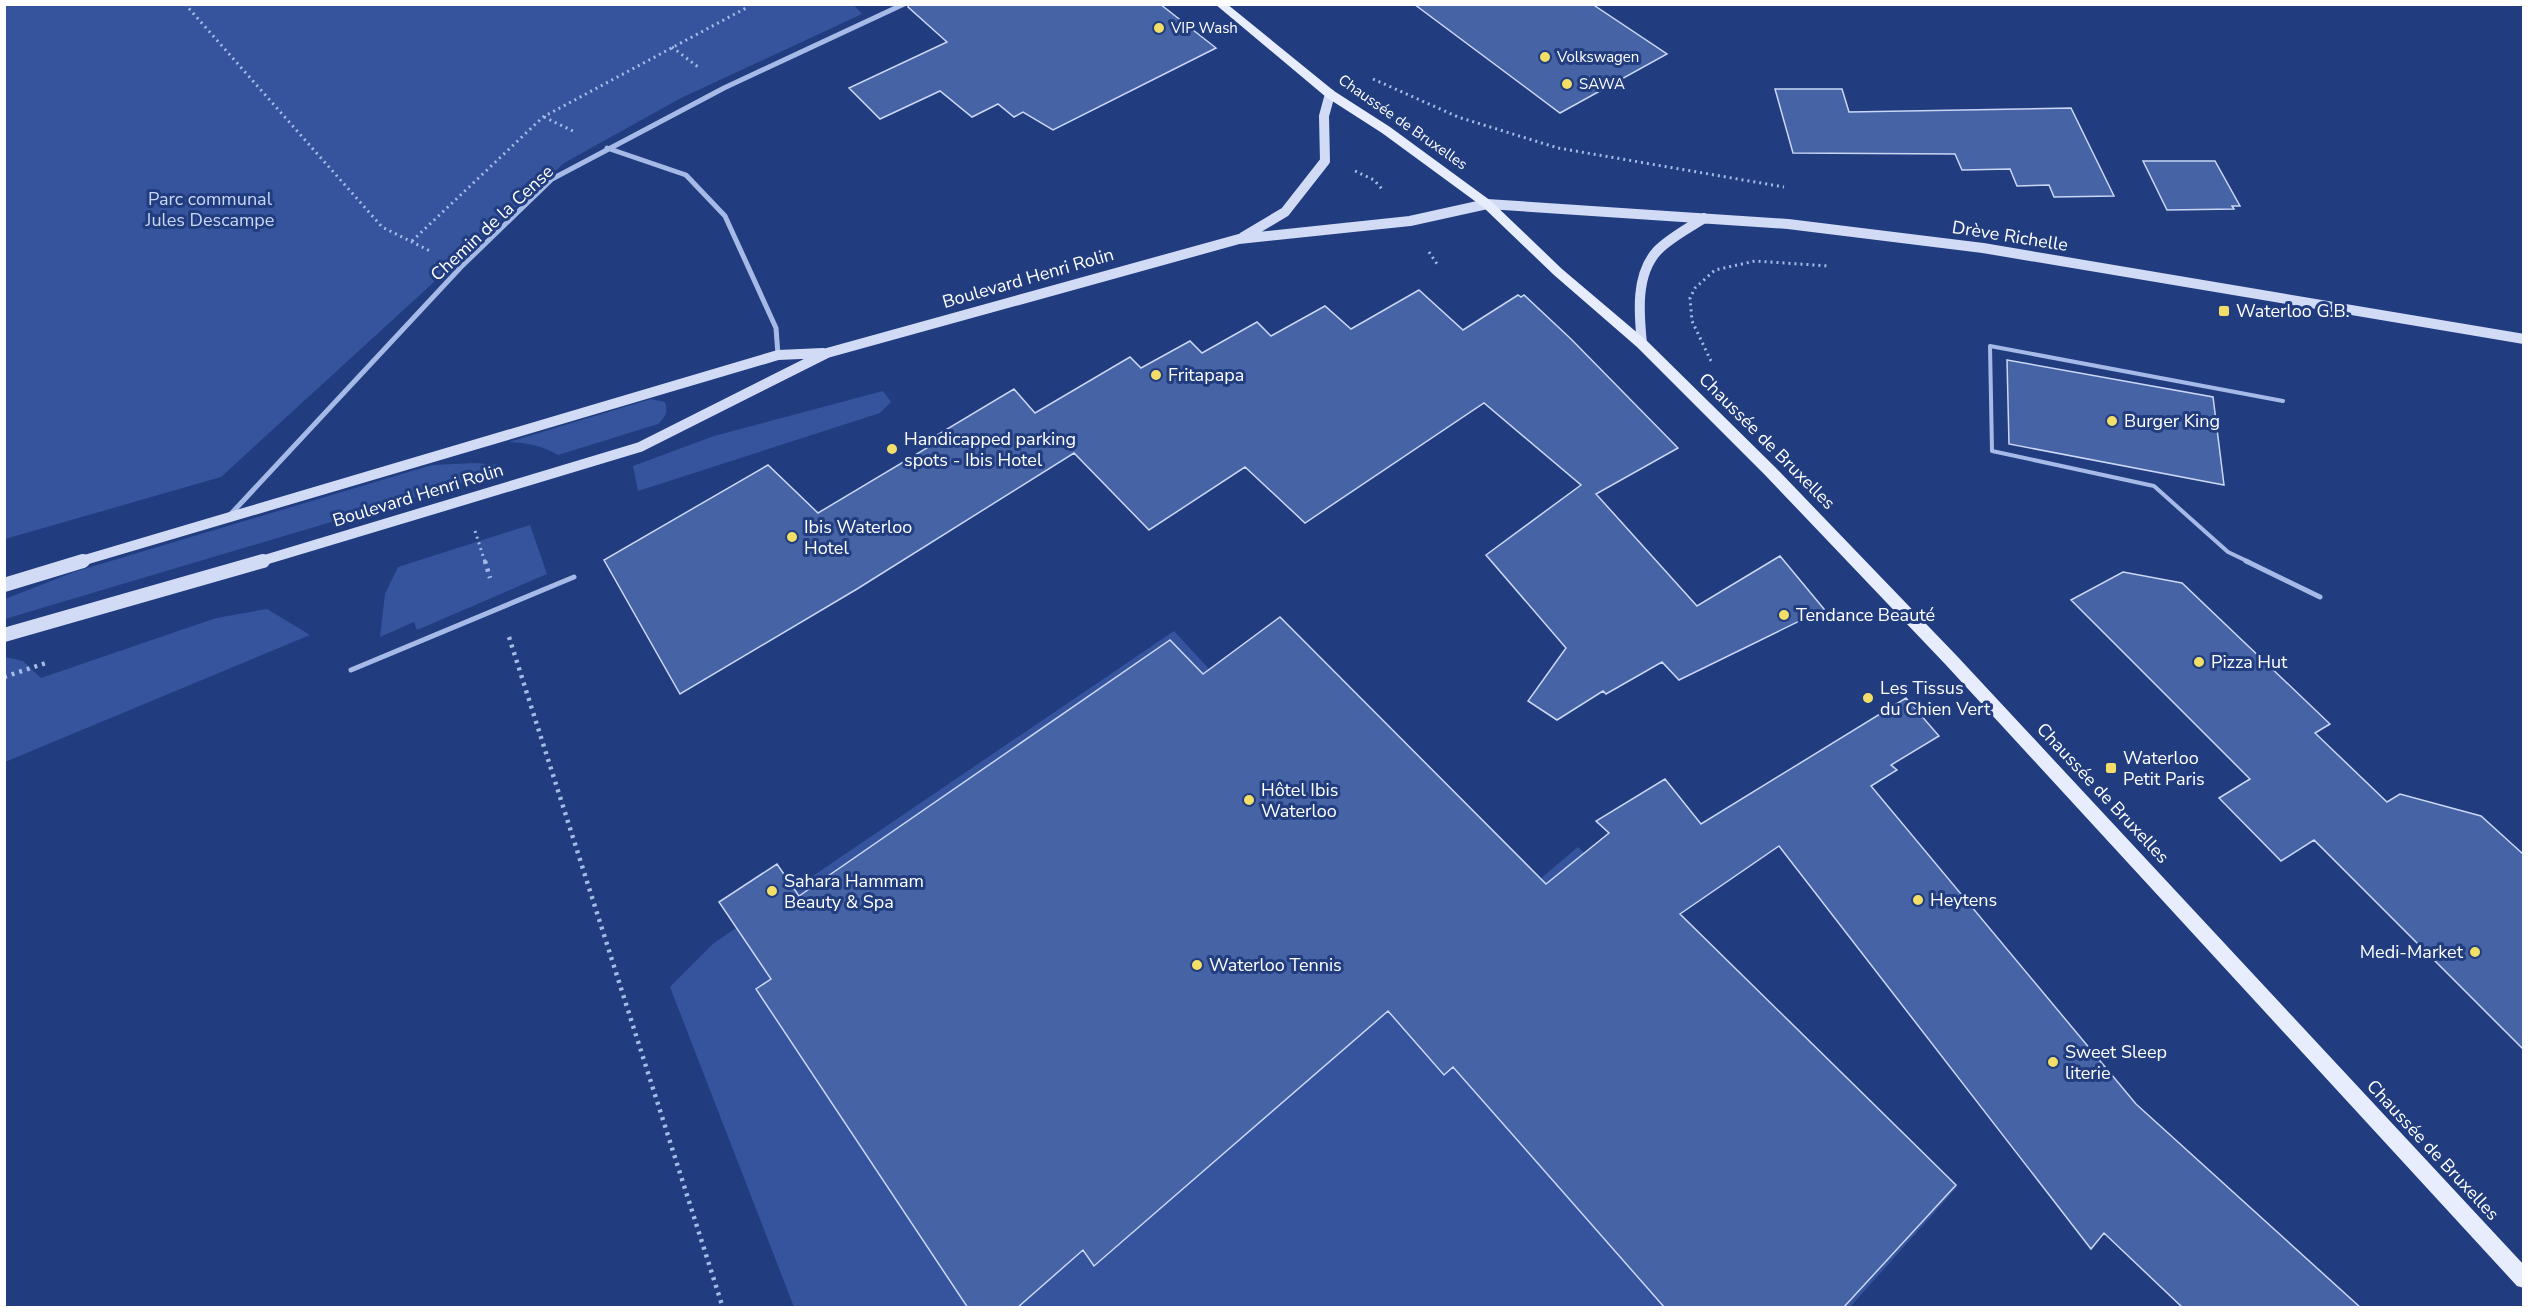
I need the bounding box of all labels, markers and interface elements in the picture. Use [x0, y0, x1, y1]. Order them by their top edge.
place label: VIP Wash [1170, 18, 1238, 38]
marker: VIP Wash [1152, 21, 1166, 35]
place label: Volkswagen [1556, 47, 1639, 67]
marker: Volkswagen [1538, 50, 1552, 64]
street label: Chaussée de Bruxelles [1334, 70, 1472, 174]
place label: SAWA [1579, 74, 1625, 94]
marker: SAWA [1560, 77, 1574, 91]
street label: Chemin de la Cense [425, 160, 559, 286]
park label: Parc communal Jules Descampe [145, 187, 274, 232]
street label: Drève Richelle [1950, 215, 2070, 257]
street label: Boulevard Henri Rolin [939, 242, 1117, 314]
place label: Waterloo G.B. [2236, 299, 2350, 323]
marker: Waterloo G.B. [2217, 304, 2231, 318]
place label: Fritapapa [1168, 363, 1244, 387]
street label: Chaussée de Bruxelles [1693, 367, 1841, 515]
marker: Fritapapa [1149, 368, 1163, 382]
place label: Burger King [2124, 409, 2220, 433]
marker: Burger King [2105, 414, 2119, 428]
place label: Handicapped parking spots - Ibis Hotel [904, 427, 1076, 472]
marker: Handicapped parking spots - Ibis Hotel [885, 442, 899, 456]
street label: Boulevard Henri Rolin [330, 458, 506, 532]
place label: Ibis Waterloo Hotel [804, 515, 912, 560]
marker: Ibis Waterloo Hotel [785, 530, 799, 544]
place label: Tendance Beauté [1796, 603, 1935, 627]
marker: Tendance Beauté [1777, 608, 1791, 622]
place label: Pizza Hut [2211, 650, 2288, 674]
marker: Pizza Hut [2192, 655, 2206, 669]
place label: Les Tissus du Chien Vert [1880, 676, 1991, 721]
marker: Les Tissus du Chien Vert [1861, 691, 1875, 705]
street label: Chaussée de Bruxelles [2031, 717, 2175, 869]
place label: Waterloo Petit Paris [2123, 746, 2205, 791]
marker: Waterloo Petit Paris [2104, 761, 2118, 775]
place label: Hôtel Ibis Waterloo [1261, 778, 1338, 823]
marker: Hôtel Ibis Waterloo [1242, 793, 1256, 807]
place label: Sahara Hammam Beauty & Spa [784, 869, 924, 914]
marker: Sahara Hammam Beauty & Spa [765, 884, 779, 898]
place label: Heytens [1930, 888, 1997, 912]
marker: Heytens [1911, 893, 1925, 907]
place label: Medi-Market [2360, 940, 2464, 964]
marker: Medi-Market [2468, 945, 2482, 959]
place label: Waterloo Tennis [1209, 953, 1342, 977]
marker: Waterloo Tennis [1190, 958, 1204, 972]
place label: Sweet Sleep literie [2065, 1040, 2167, 1085]
marker: Sweet Sleep literie [2046, 1055, 2060, 1069]
street label: Chaussée de Bruxelles [2361, 1074, 2505, 1226]

